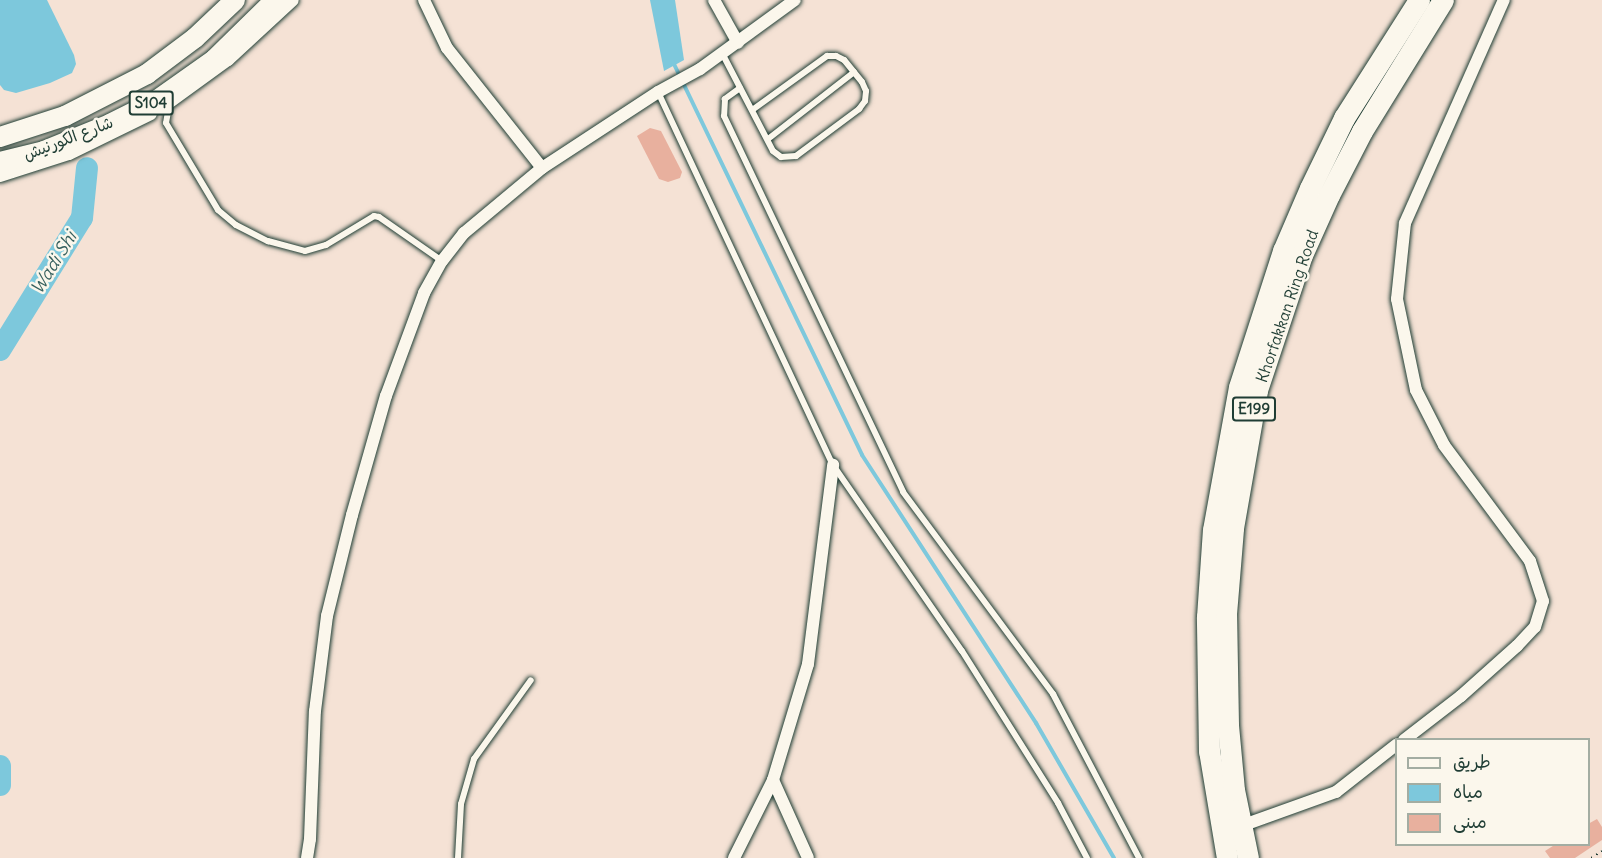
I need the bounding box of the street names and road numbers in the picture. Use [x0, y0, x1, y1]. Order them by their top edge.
road number: S104 [128, 91, 174, 115]
street label: شارع الكورنيش [20, 112, 116, 164]
street label: Khorfakkan Ring Road [1252, 227, 1322, 385]
road number: E199 [1232, 397, 1276, 421]

